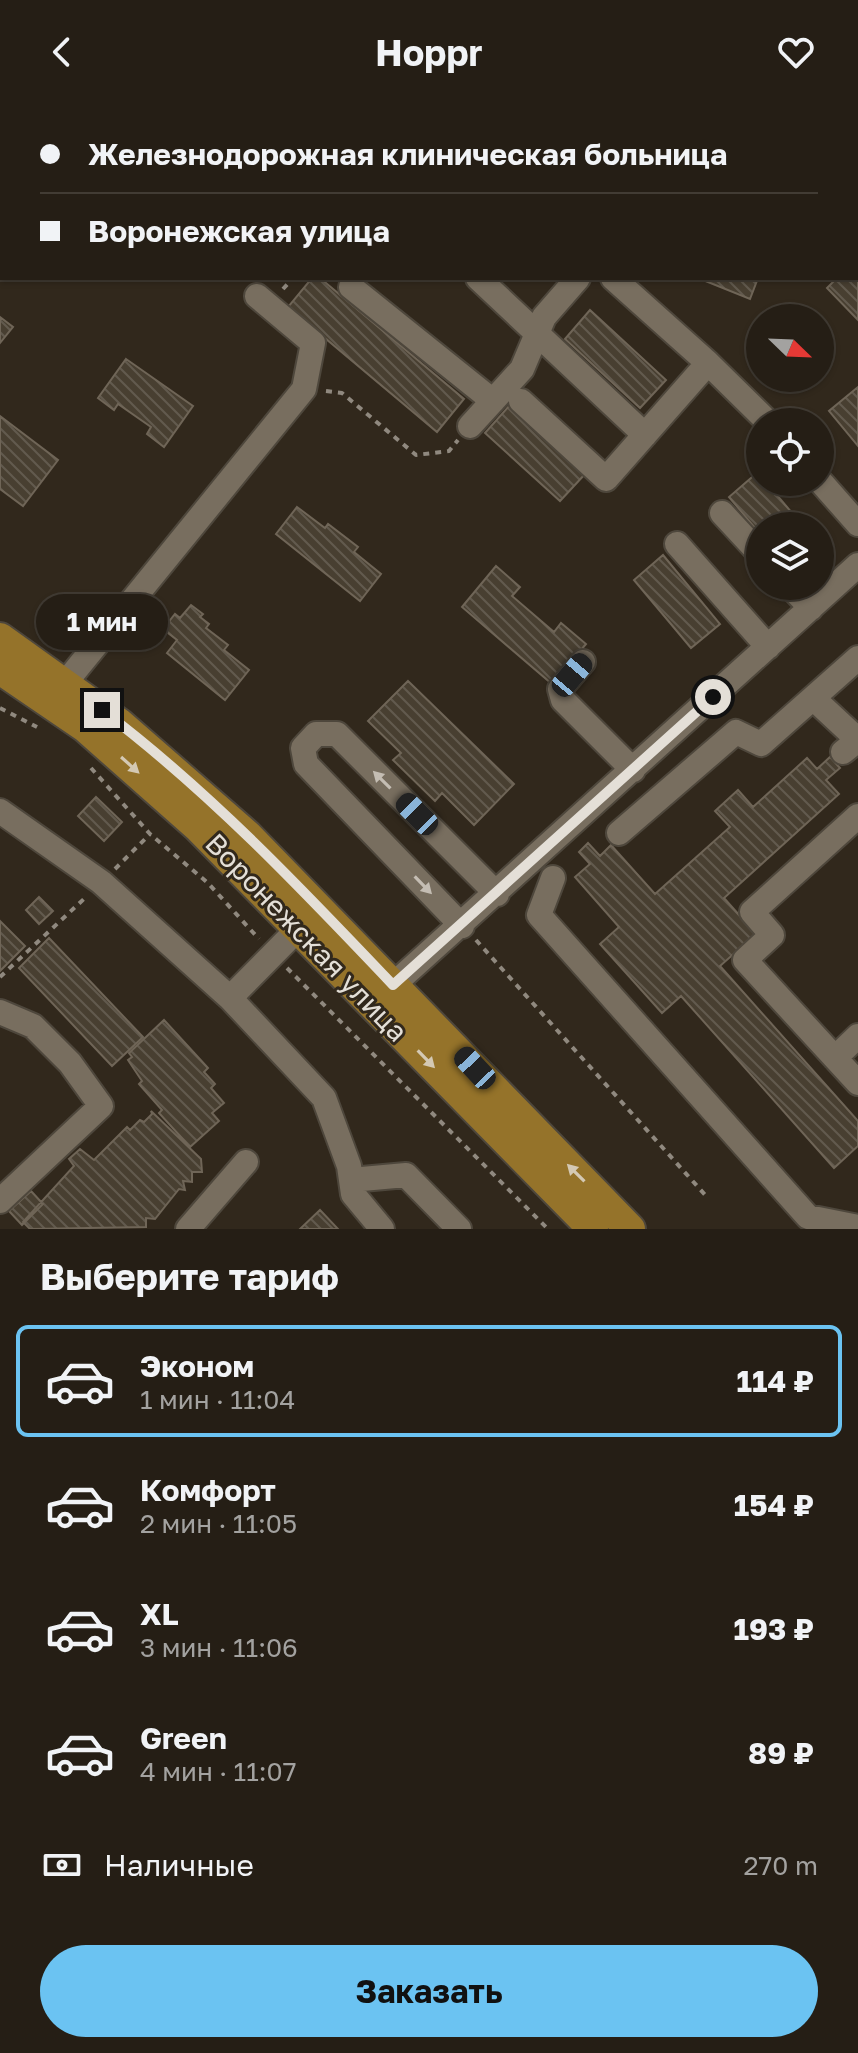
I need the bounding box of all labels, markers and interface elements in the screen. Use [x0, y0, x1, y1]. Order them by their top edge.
icon: back [40, 30, 84, 74]
icon: heart [774, 30, 818, 74]
text: Hoppr [375, 31, 483, 74]
text: Железнодорожная клиническая больница [88, 136, 727, 172]
text: Воронежская улица [88, 213, 390, 249]
north arrow [746, 304, 834, 392]
map controls [746, 304, 834, 600]
button: locate [746, 408, 834, 496]
button: layers [746, 512, 834, 600]
callout: 1 мин [36, 594, 168, 650]
text: 1 мин [67, 606, 137, 637]
car [547, 649, 597, 701]
route start [695, 679, 731, 715]
route end [84, 692, 120, 728]
one-way arrow [120, 755, 139, 773]
one-way arrow [373, 771, 392, 789]
car [392, 789, 442, 839]
street label: Воронежская улица [199, 826, 415, 1048]
one-way arrow [413, 875, 431, 894]
car [450, 1042, 500, 1094]
one-way arrow [416, 1049, 435, 1068]
one-way arrow [567, 1164, 586, 1183]
text: Выберите тариф [40, 1255, 339, 1298]
icon: car [44, 1345, 116, 1417]
text: Эконом [140, 1348, 254, 1384]
text: 114 ₽ [737, 1363, 814, 1399]
text: 1 мин · 11:04 [140, 1384, 295, 1415]
icon: car [44, 1469, 116, 1541]
text: Комфорт [140, 1472, 276, 1508]
text: 154 ₽ [734, 1487, 814, 1523]
text: 2 мин · 11:05 [140, 1508, 297, 1539]
icon: car [44, 1593, 116, 1665]
text: XL [140, 1596, 179, 1632]
text: 193 ₽ [733, 1611, 814, 1647]
text: 3 мин · 11:06 [140, 1632, 298, 1663]
icon: car [44, 1717, 116, 1789]
text: Green [140, 1720, 227, 1756]
text: 89 ₽ [748, 1735, 814, 1771]
text: 4 мин · 11:07 [140, 1756, 297, 1787]
icon: cash [40, 1843, 84, 1887]
text: Наличные [104, 1847, 254, 1883]
text: 270 m [744, 1850, 818, 1881]
button: Заказать [40, 1945, 818, 2037]

